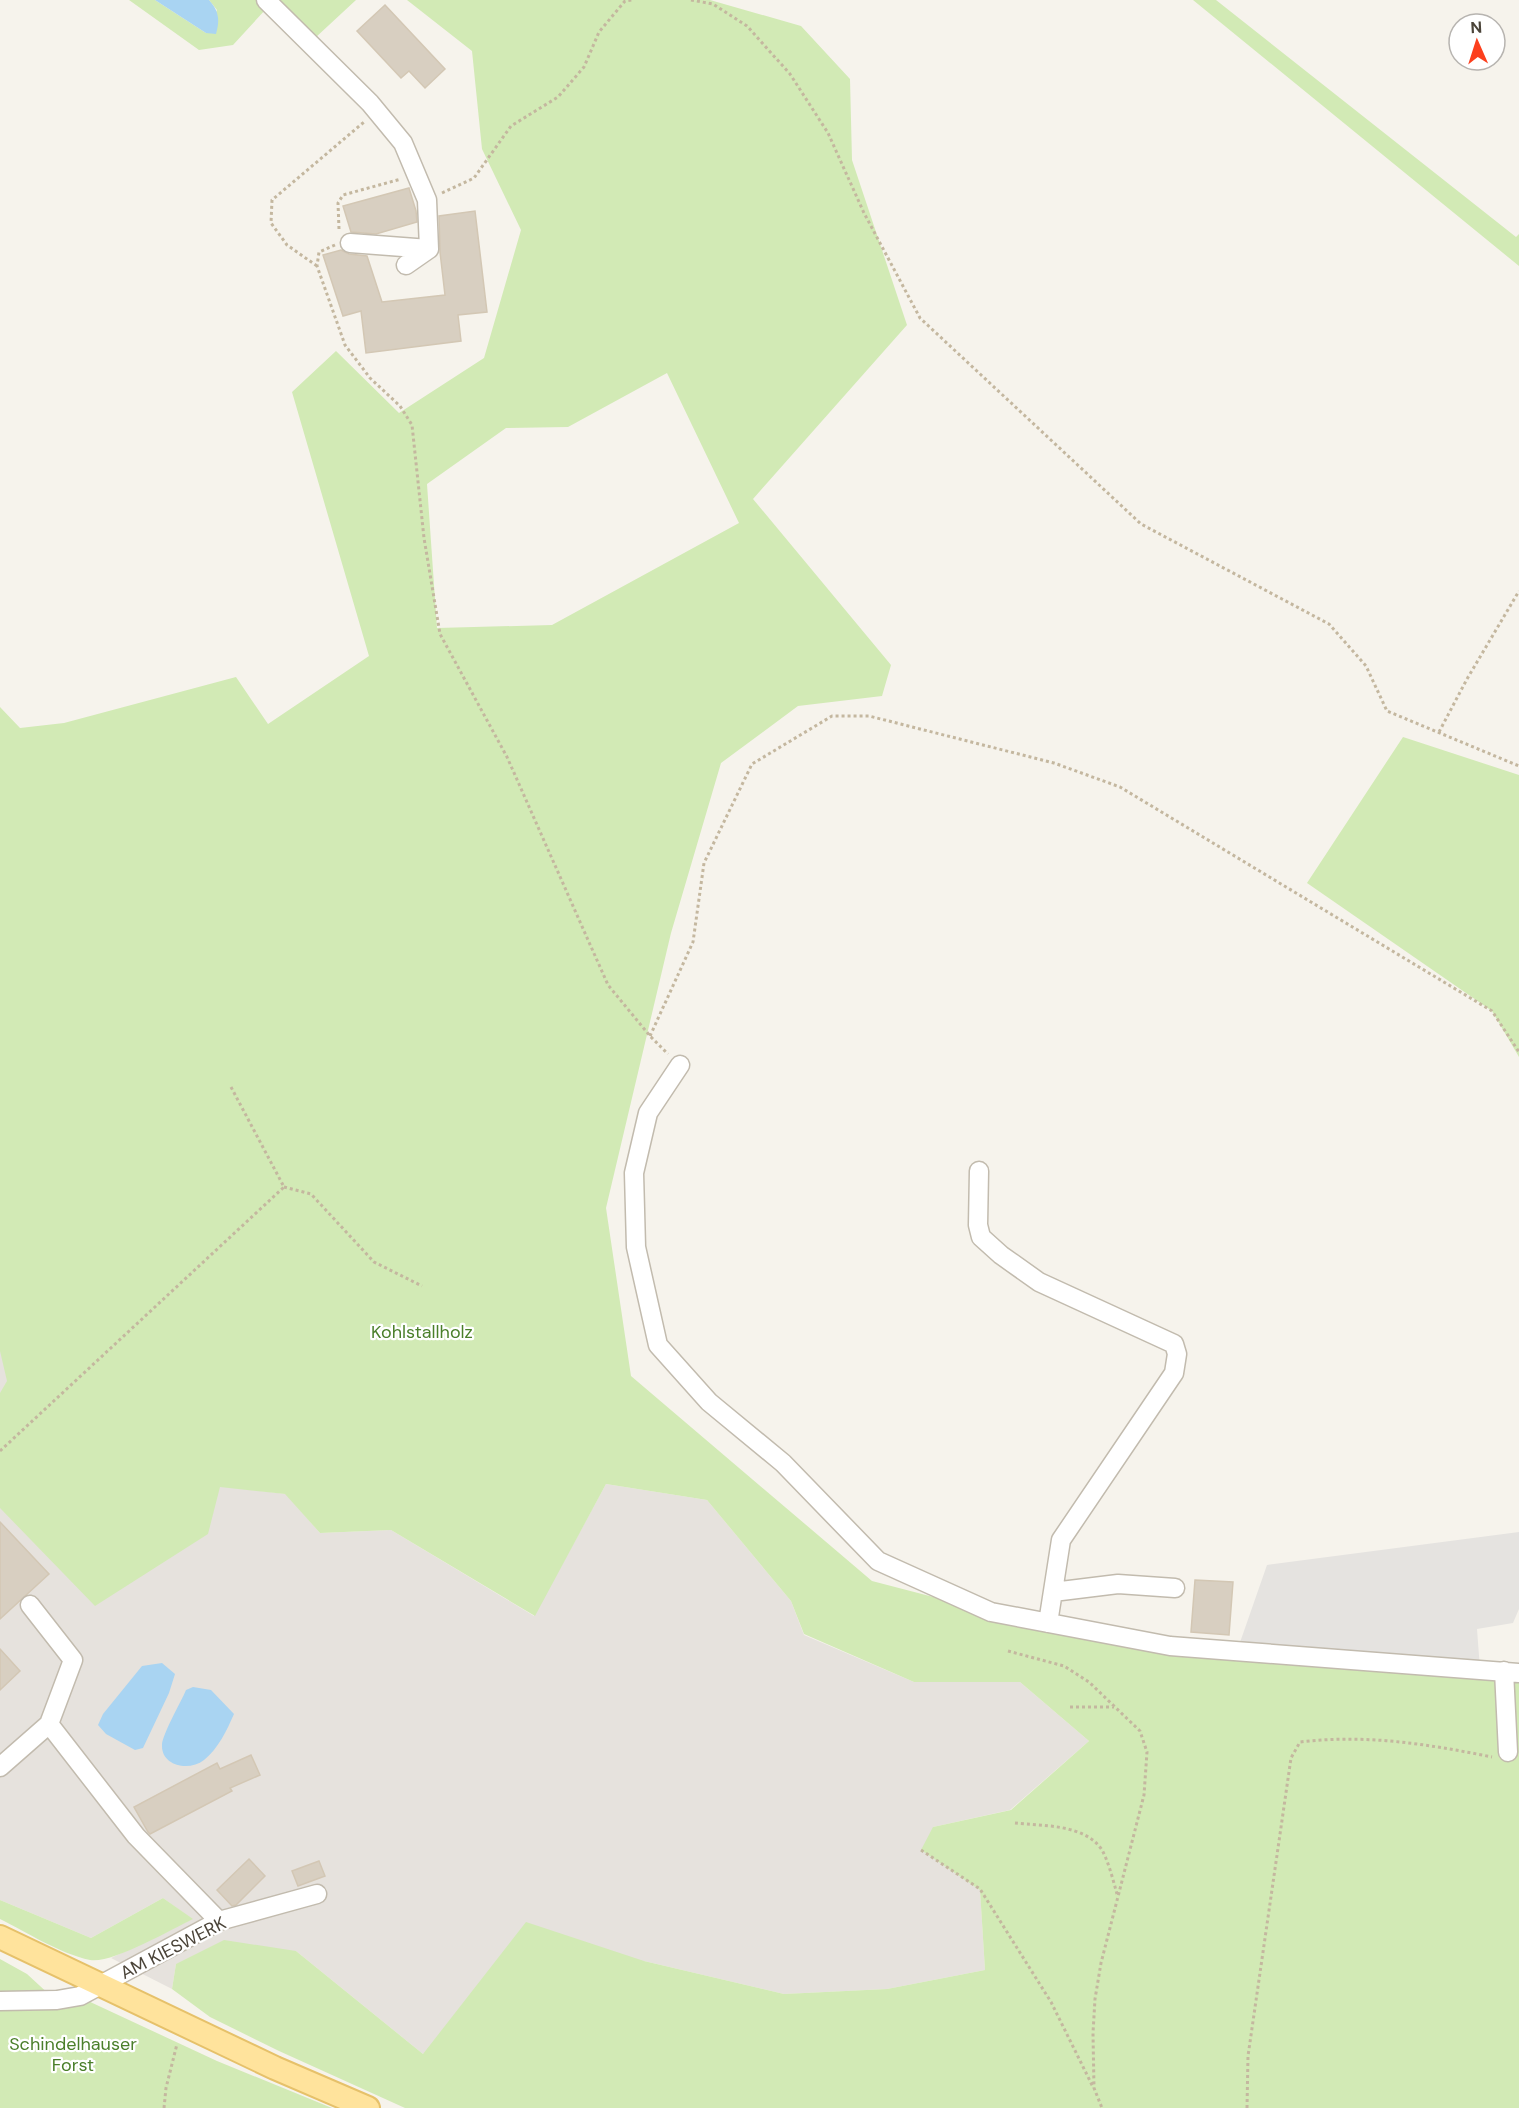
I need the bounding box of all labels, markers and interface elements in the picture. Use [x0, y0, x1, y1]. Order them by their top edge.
north arrow [1447, 12, 1507, 72]
text: N [1470, 17, 1483, 38]
park label: Kohlstallholz [371, 1320, 473, 1344]
street label: AM KIESWERK [116, 1911, 230, 1985]
park label: Schindelhauser Forst [9, 2032, 137, 2077]

